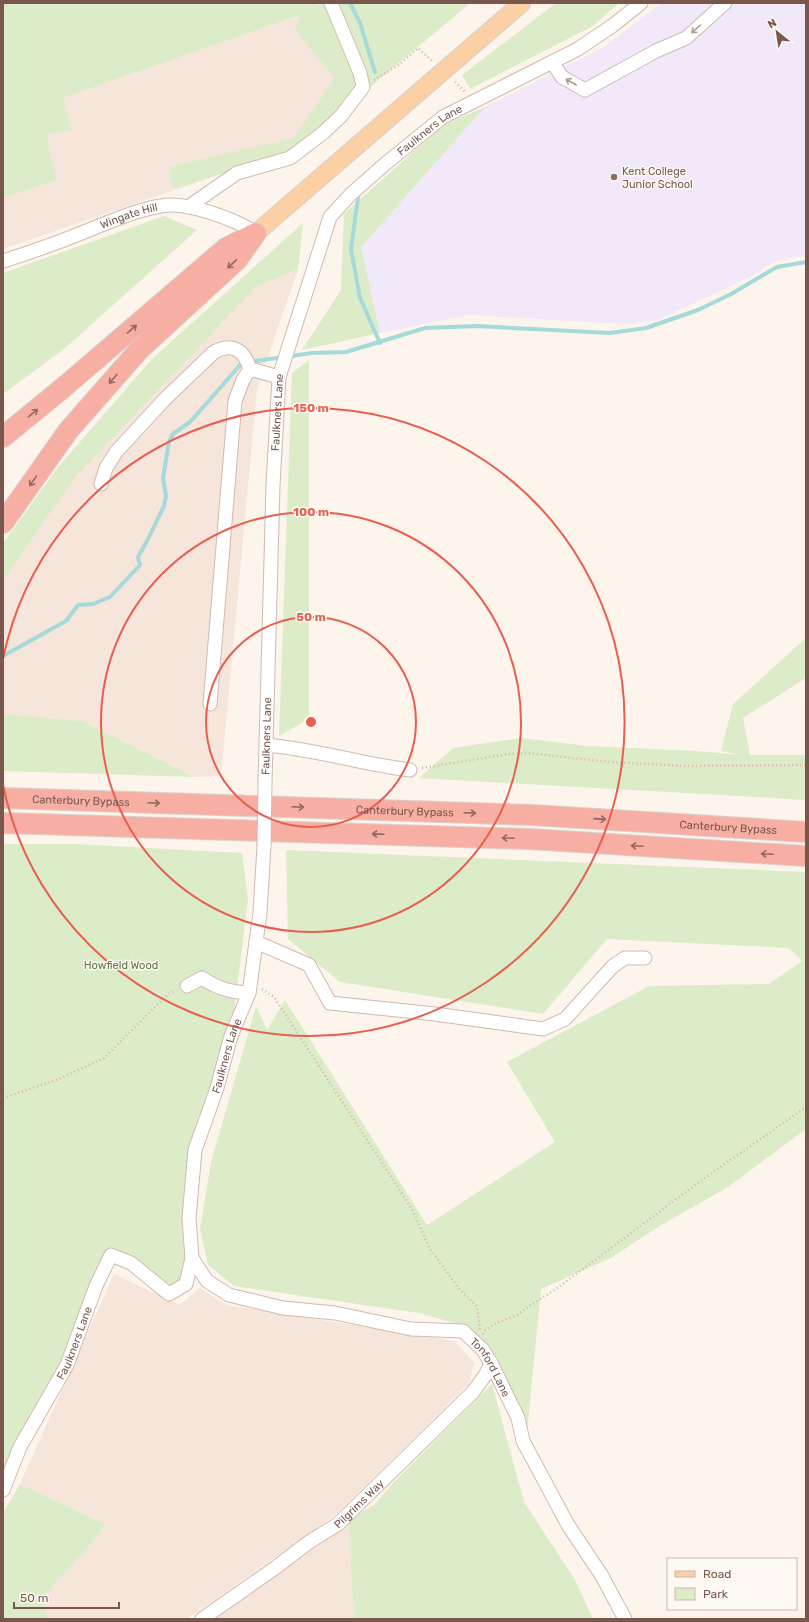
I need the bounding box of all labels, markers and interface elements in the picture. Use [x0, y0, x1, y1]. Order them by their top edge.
north arrow [757, 12, 797, 52]
text: N [766, 16, 779, 31]
one-way arrow [691, 25, 701, 34]
one-way arrow [565, 78, 577, 86]
street label: Faulkners Lane [394, 102, 464, 158]
place label: Kent College Junior School [622, 165, 693, 191]
marker: Kent College Junior School [609, 172, 619, 182]
street label: Wingate Hill [98, 200, 159, 231]
one-way arrow [228, 259, 238, 268]
one-way arrow [127, 324, 138, 333]
street label: Faulkners Lane [268, 372, 286, 451]
one-way arrow [108, 374, 118, 384]
text: 150 m [293, 401, 329, 415]
one-way arrow [28, 408, 39, 417]
one-way arrow [29, 475, 37, 486]
text: 100 m [293, 505, 329, 519]
text: 50 m [296, 610, 326, 624]
street label: Faulkners Lane [259, 697, 274, 775]
centre of rings [304, 715, 318, 729]
street label: Canterbury Bypass [32, 792, 130, 809]
one-way arrow [147, 799, 160, 807]
street label: Canterbury Bypass [356, 803, 454, 819]
one-way arrow [291, 804, 304, 811]
one-way arrow [463, 809, 476, 816]
one-way arrow [593, 815, 606, 822]
street label: Canterbury Bypass [679, 818, 778, 837]
one-way arrow [372, 831, 385, 838]
one-way arrow [502, 835, 515, 842]
one-way arrow [631, 842, 644, 849]
one-way arrow [761, 850, 774, 857]
park label: Howfield Wood [84, 959, 158, 972]
street label: Faulkners Lane [209, 1016, 244, 1095]
street label: Faulkners Lane [54, 1304, 94, 1382]
street label: Tonford Lane [468, 1335, 513, 1399]
street label: Pilgrims Way [331, 1477, 386, 1531]
legend [667, 1558, 797, 1610]
text: Road [703, 1567, 731, 1581]
scale bar [14, 1584, 119, 1610]
text: Park [703, 1587, 729, 1601]
text: 50 m [20, 1591, 48, 1605]

